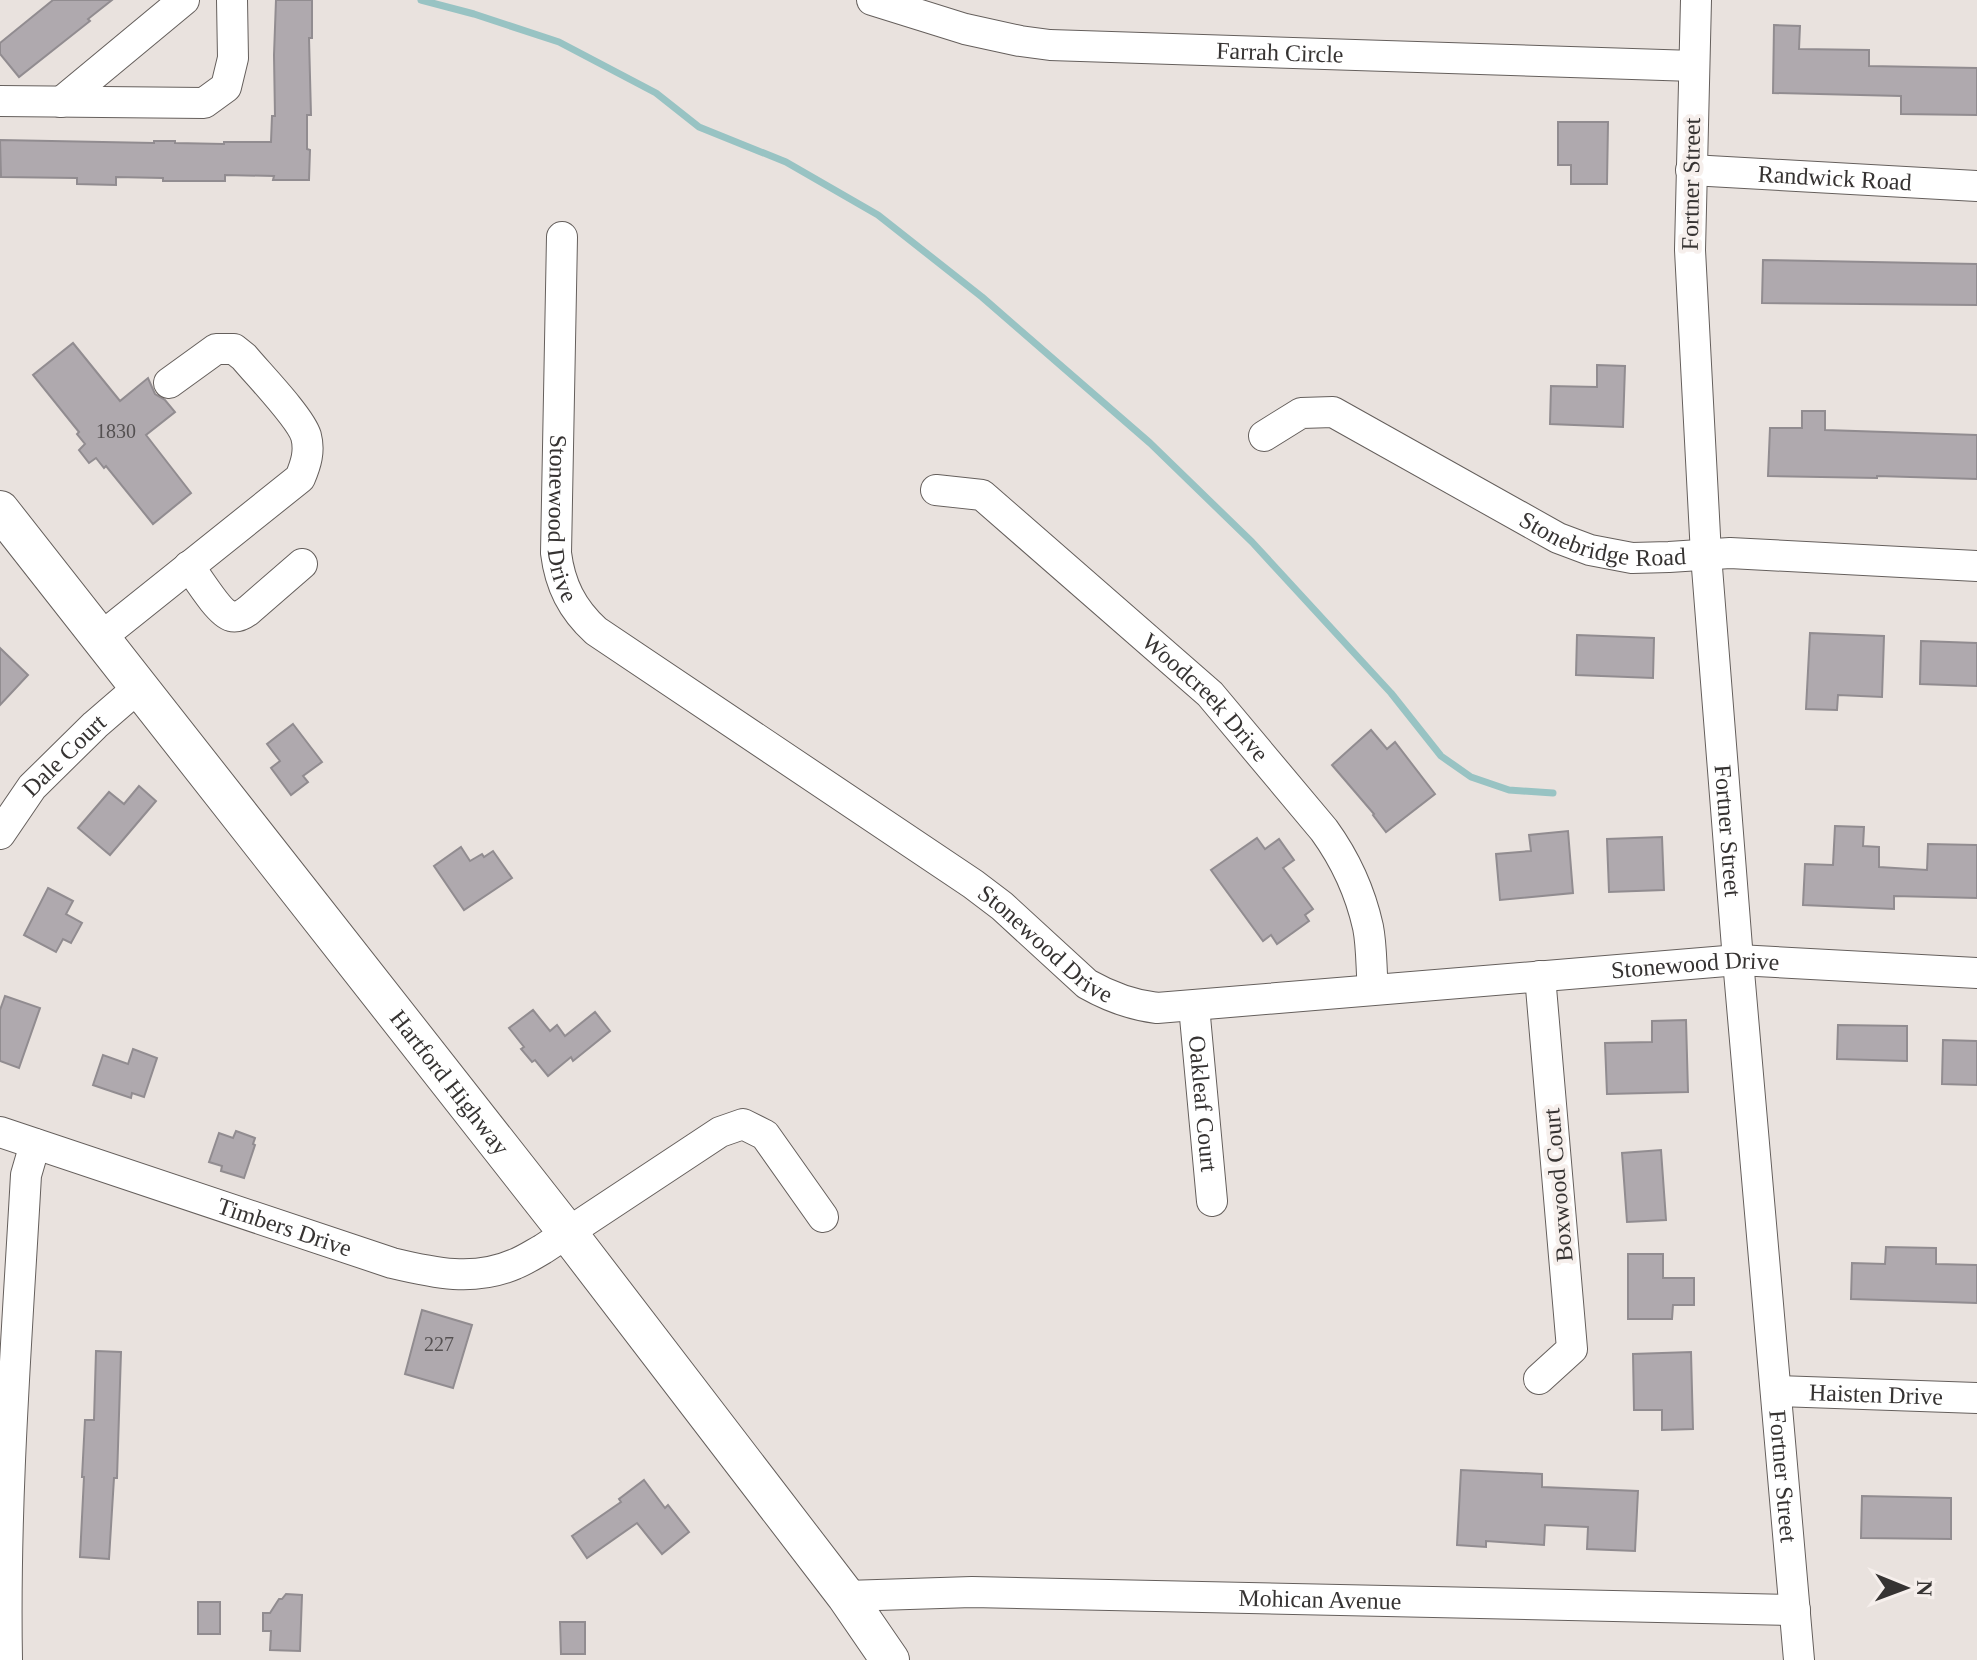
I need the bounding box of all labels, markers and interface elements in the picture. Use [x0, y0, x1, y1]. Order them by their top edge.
street label: Farrah Circle [1216, 37, 1344, 68]
street label: Fortner Street [1677, 117, 1705, 251]
street label: Randwick Road [1757, 161, 1912, 195]
house number: 1830 [96, 420, 136, 442]
street label: Stonewood Drive [542, 434, 583, 607]
street label: Stonebridge Road [1515, 506, 1687, 571]
street label: Woodcreek Drive [1137, 628, 1274, 767]
street label: Dale Court [17, 709, 111, 802]
street label: Fortner Street [1710, 763, 1746, 898]
street label: Stonewood Drive [973, 880, 1116, 1008]
street label: Stonewood Drive [1610, 947, 1780, 983]
street label: Hartford Highway [385, 1005, 514, 1160]
street label: Oakleaf Court [1184, 1034, 1222, 1173]
street label: Boxwood Court [1538, 1107, 1578, 1263]
street label: Timbers Drive [214, 1193, 355, 1262]
house number: 227 [424, 1333, 454, 1355]
street label: Haisten Drive [1809, 1379, 1943, 1410]
street label: Fortner Street [1764, 1409, 1802, 1544]
north arrow [1865, 1548, 1945, 1628]
text: N [1912, 1580, 1937, 1597]
street label: Mohican Avenue [1238, 1585, 1402, 1614]

